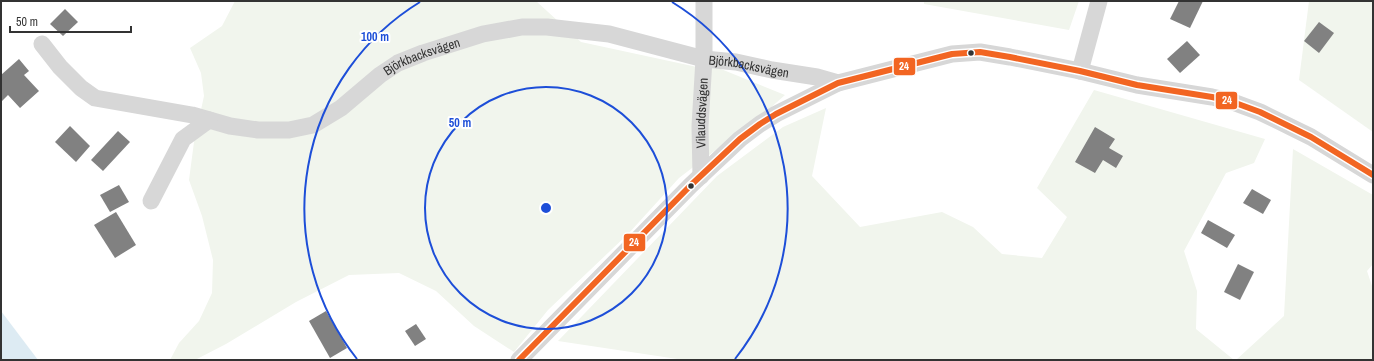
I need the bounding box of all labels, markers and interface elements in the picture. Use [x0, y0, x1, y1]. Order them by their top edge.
scale bar [10, 8, 131, 34]
text: 50 m [16, 14, 38, 30]
text: 100 m [361, 29, 389, 45]
street label: Björkbacksvägen [380, 34, 462, 79]
unlabelled marker [966, 48, 976, 58]
street label: Björkbacksvägen [708, 51, 790, 82]
line badge: 24 [893, 57, 916, 76]
text: 24 [899, 59, 909, 73]
street label: Vilauddsvägen [692, 77, 712, 148]
line badge: 24 [1215, 91, 1238, 110]
text: 24 [1222, 93, 1232, 107]
text: 50 m [449, 115, 471, 131]
unlabelled marker [686, 181, 696, 191]
centre of rings [539, 201, 553, 215]
line badge: 24 [623, 233, 646, 252]
text: 24 [629, 235, 639, 249]

